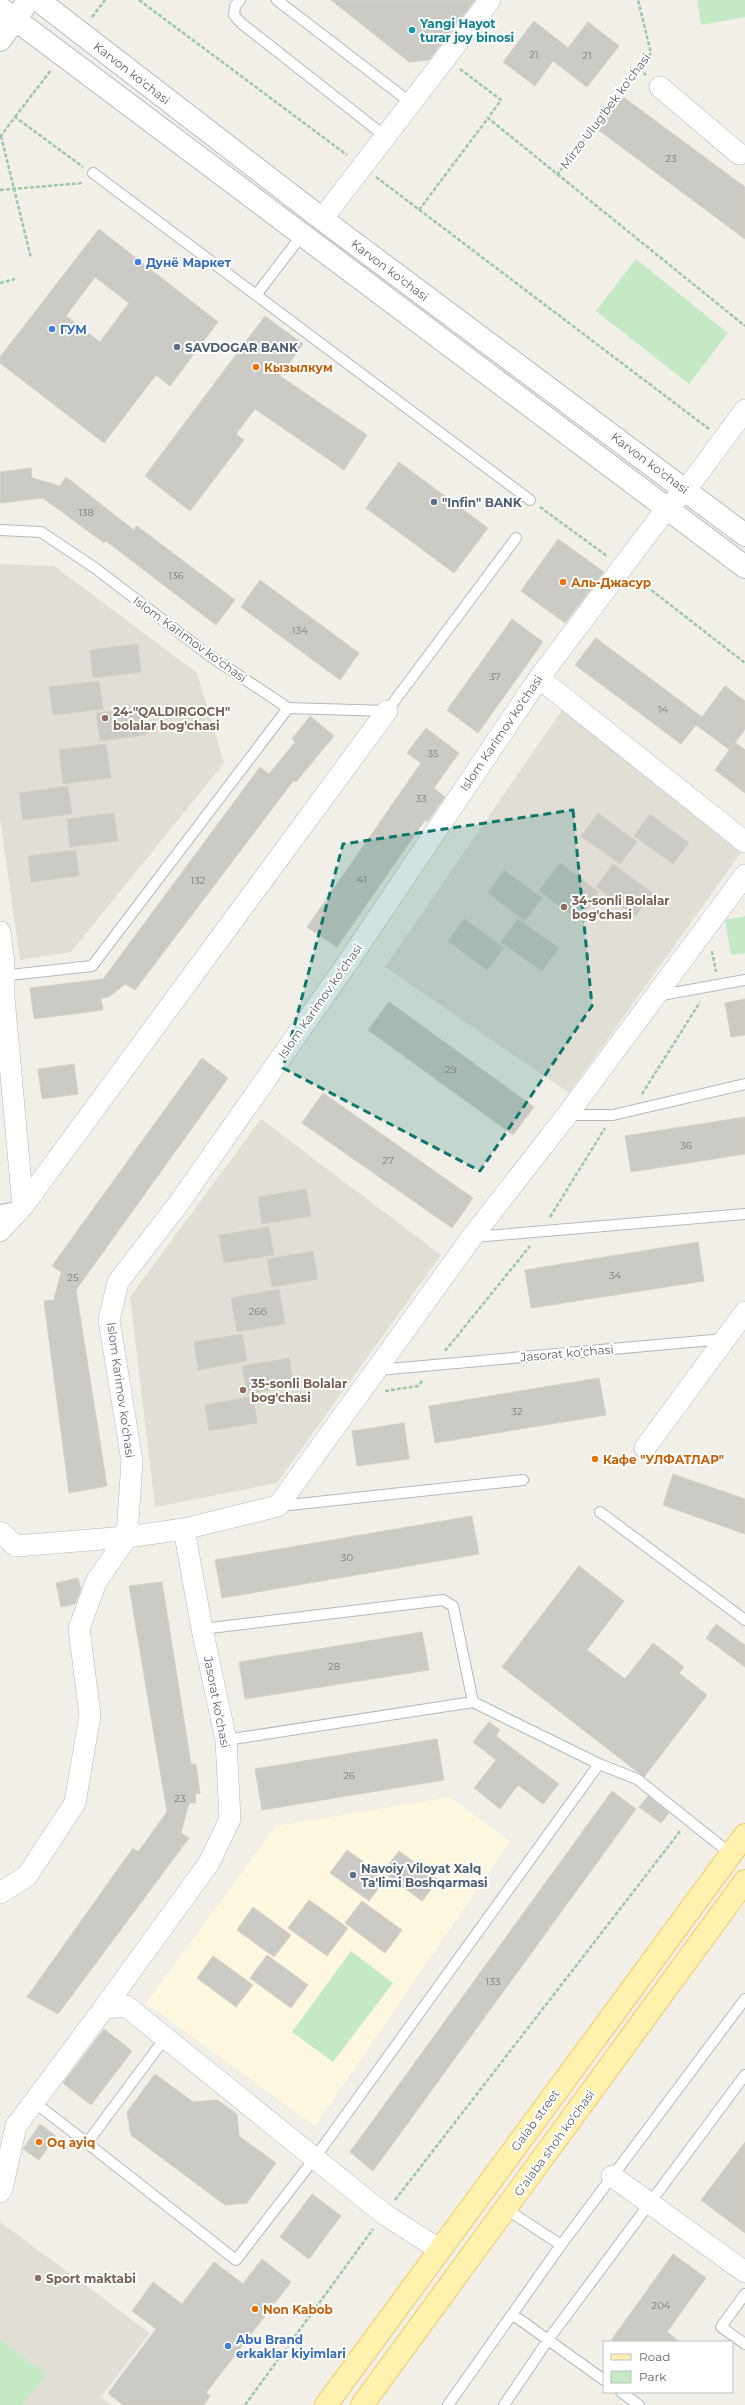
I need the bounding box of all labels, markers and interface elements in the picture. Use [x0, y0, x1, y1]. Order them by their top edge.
place label: Yangi Hayot turar joy binosi [419, 16, 514, 45]
marker: Yangi Hayot turar joy binosi [407, 25, 417, 35]
street label: Karvon ko'chasi [91, 38, 173, 108]
house number: 21 [529, 48, 539, 61]
house number: 21 [582, 49, 592, 62]
street label: Mirzo Ulug'bek ko'chasi [557, 50, 653, 172]
house number: 23 [665, 152, 677, 165]
street label: Karvon ko'chasi [348, 236, 432, 304]
place label: Дунё Маркет [146, 255, 232, 270]
marker: Дунё Маркет [133, 257, 143, 267]
place label: ГУМ [60, 322, 87, 337]
marker: ГУМ [47, 324, 57, 334]
place label: SAVDOGAR BANK [185, 340, 299, 355]
marker: SAVDOGAR BANK [172, 342, 182, 352]
place label: Кызылкум [264, 360, 333, 375]
marker: Кызылкум [251, 362, 261, 372]
street label: Karvon ko'chasi [608, 429, 692, 497]
place label: "Infin" BANK [442, 495, 523, 510]
marker: "Infin" BANK [429, 497, 439, 507]
house number: 138 [78, 506, 94, 519]
house number: 136 [168, 569, 184, 582]
place label: Аль-Джасур [571, 575, 651, 590]
marker: Аль-Джасур [558, 577, 568, 587]
street label: Islom Karimov ko‘chasi [130, 593, 250, 685]
house number: 134 [292, 624, 308, 637]
house number: 37 [489, 670, 501, 683]
street label: Islom Karimov ko‘chasi [457, 672, 545, 794]
house number: 14 [658, 703, 668, 716]
place label: 24-"QALDIRGOCH" bolalar bog'chasi [113, 704, 230, 733]
marker: 24-"QALDIRGOCH" bolalar bog'chasi [100, 713, 110, 723]
house number: 35 [427, 747, 439, 760]
house number: 33 [415, 792, 427, 805]
house number: 41 [357, 873, 367, 886]
house number: 132 [191, 874, 206, 887]
place label: 34-sonli Bolalar bog'chasi [571, 893, 670, 922]
marker: 34-sonli Bolalar bog'chasi [559, 902, 569, 912]
street label: Islom Karimov ko‘chasi [275, 941, 365, 1061]
house number: 29 [445, 1063, 457, 1076]
house number: 36 [680, 1139, 692, 1152]
house number: 27 [382, 1154, 394, 1167]
house number: 34 [609, 1269, 622, 1282]
house number: 25 [67, 1271, 79, 1284]
house number: 26б [249, 1305, 268, 1318]
street label: Islom Karimov ko‘chasi [104, 1321, 138, 1459]
street label: Jasorat ko‘chasi [519, 1341, 614, 1365]
place label: 35-sonli Bolalar bog'chasi [250, 1376, 347, 1405]
marker: 35-sonli Bolalar bog'chasi [238, 1385, 248, 1395]
house number: 32 [511, 1405, 523, 1418]
place label: Кафе "УЛФАТЛАР" [603, 1452, 724, 1467]
marker: Кафе "УЛФАТЛАР" [590, 1454, 600, 1464]
house number: 30 [341, 1551, 354, 1564]
street label: Jasorat ko‘chasi [201, 1654, 233, 1749]
house number: 28 [328, 1660, 340, 1673]
house number: 26 [343, 1769, 355, 1782]
house number: 23 [174, 1792, 186, 1805]
place label: Navoiy Viloyat Xalq Ta'limi Boshqarmasi [361, 1861, 488, 1890]
marker: Navoiy Viloyat Xalq Ta'limi Boshqarmasi [348, 1870, 358, 1880]
house number: 133 [486, 1975, 501, 1988]
street label: Galab street [508, 2086, 563, 2154]
street label: G'alaba shoh ko'chasi [510, 2087, 598, 2199]
place label: Oq ayiq [47, 2135, 95, 2150]
marker: Oq ayiq [34, 2137, 44, 2147]
place label: Sport maktabi [46, 2271, 136, 2286]
marker: Sport maktabi [33, 2273, 43, 2283]
house number: 204 [652, 2299, 671, 2312]
place label: Non Kabob [263, 2302, 333, 2317]
marker: Non Kabob [250, 2304, 260, 2314]
place label: Abu Brand erkaklar kiyimlari [235, 2332, 346, 2361]
marker: Abu Brand erkaklar kiyimlari [223, 2341, 233, 2351]
legend [603, 2341, 733, 2393]
text: Road [639, 2349, 670, 2364]
text: Park [639, 2369, 667, 2384]

